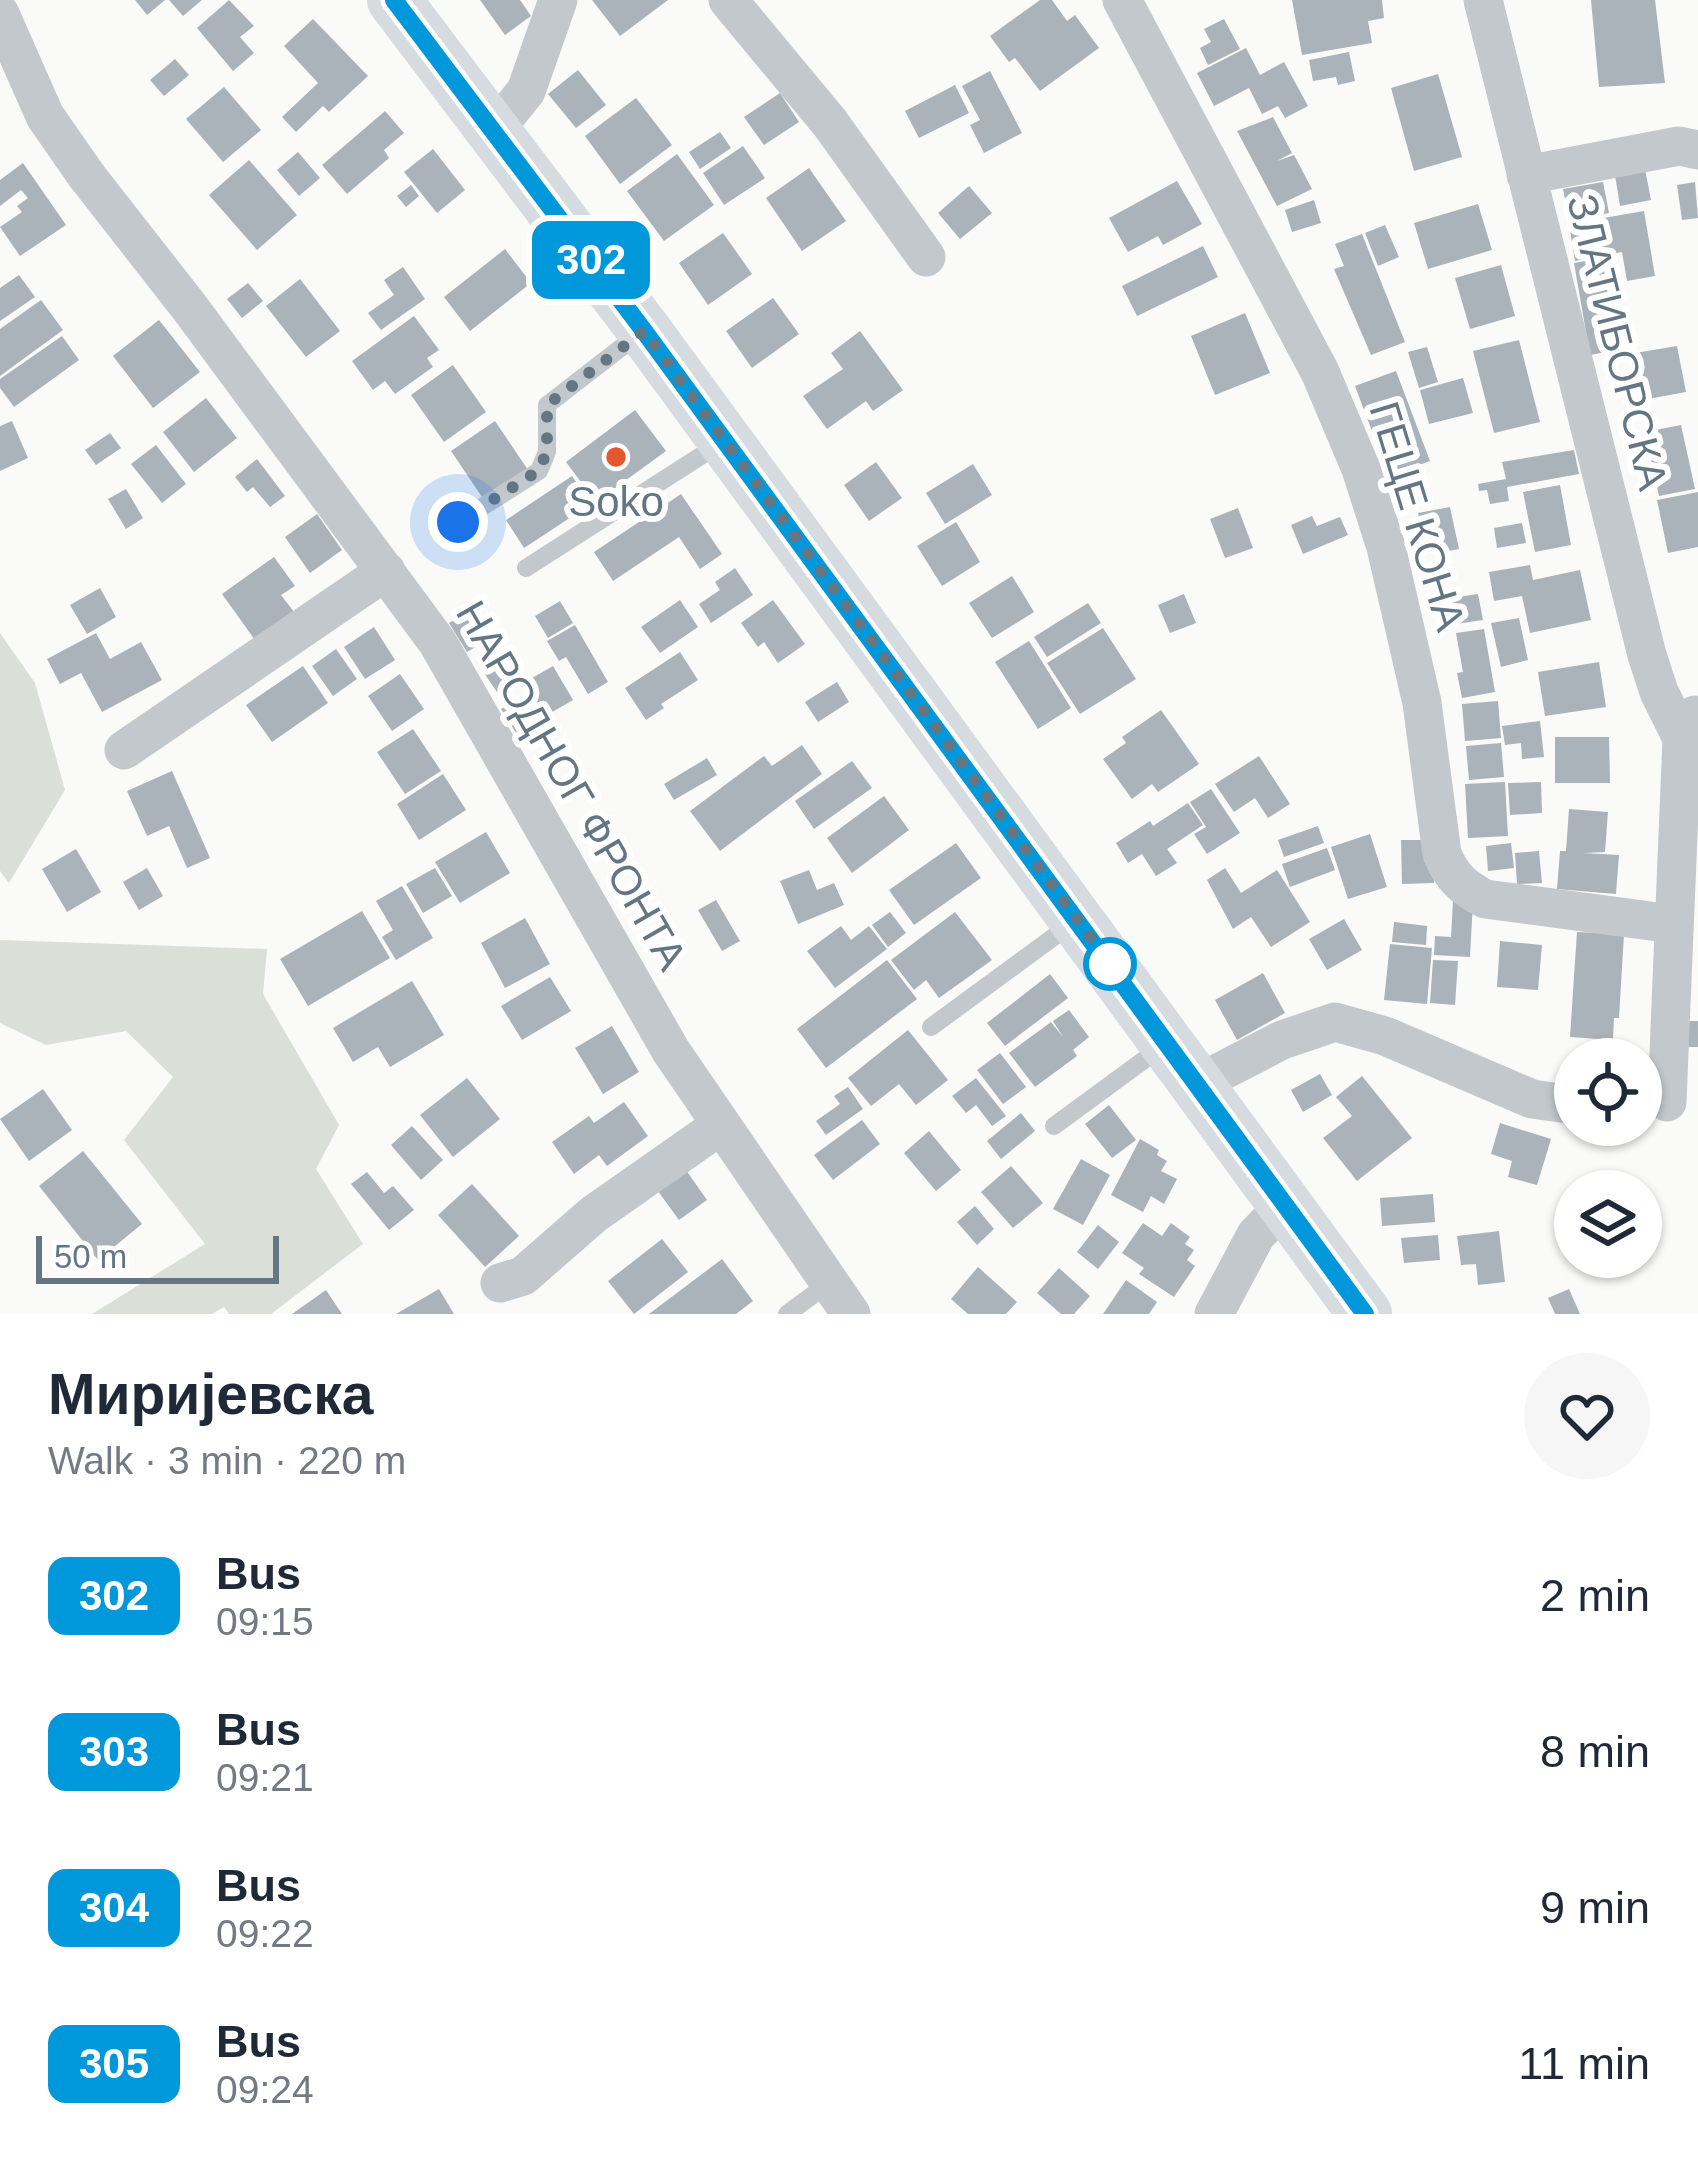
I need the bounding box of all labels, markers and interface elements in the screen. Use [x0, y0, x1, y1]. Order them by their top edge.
street label: ЗЛАТИБОРСКА [1558, 189, 1677, 495]
line badge: 302 [522, 221, 660, 299]
text: 302 [556, 236, 626, 283]
street label: ГЕЦЕ КОНА [1360, 396, 1475, 636]
marker: Soko [603, 444, 629, 470]
place label: Soko [568, 478, 664, 525]
your location [428, 492, 488, 552]
street label: НАРОДНОГ ФРОНТА [447, 593, 696, 978]
unlabelled marker [1085, 939, 1135, 989]
map controls [1554, 1038, 1662, 1278]
button: locate [1554, 1038, 1662, 1146]
button: layers [1554, 1170, 1662, 1278]
scale bar [36, 1230, 279, 1283]
text: 50 m [54, 1238, 127, 1275]
button: heart [1524, 1353, 1650, 1479]
text: Миријевска [48, 1362, 373, 1426]
text: Walk · 3 min · 220 m [48, 1439, 406, 1482]
text: Bus [216, 1548, 301, 1599]
text: 2 min [1540, 1570, 1650, 1621]
text: 302 [79, 1572, 149, 1619]
text: 09:15 [216, 1600, 314, 1643]
text: Bus [216, 1704, 301, 1755]
text: 8 min [1540, 1726, 1650, 1777]
text: 303 [79, 1728, 149, 1775]
text: 09:21 [216, 1756, 314, 1799]
text: Bus [216, 1860, 301, 1911]
text: 9 min [1540, 1882, 1650, 1933]
text: 304 [79, 1884, 149, 1931]
text: 09:22 [216, 1912, 314, 1955]
text: Bus [216, 2016, 301, 2067]
text: 11 min [1518, 2038, 1650, 2089]
text: 305 [79, 2040, 149, 2087]
text: 09:24 [216, 2068, 314, 2111]

